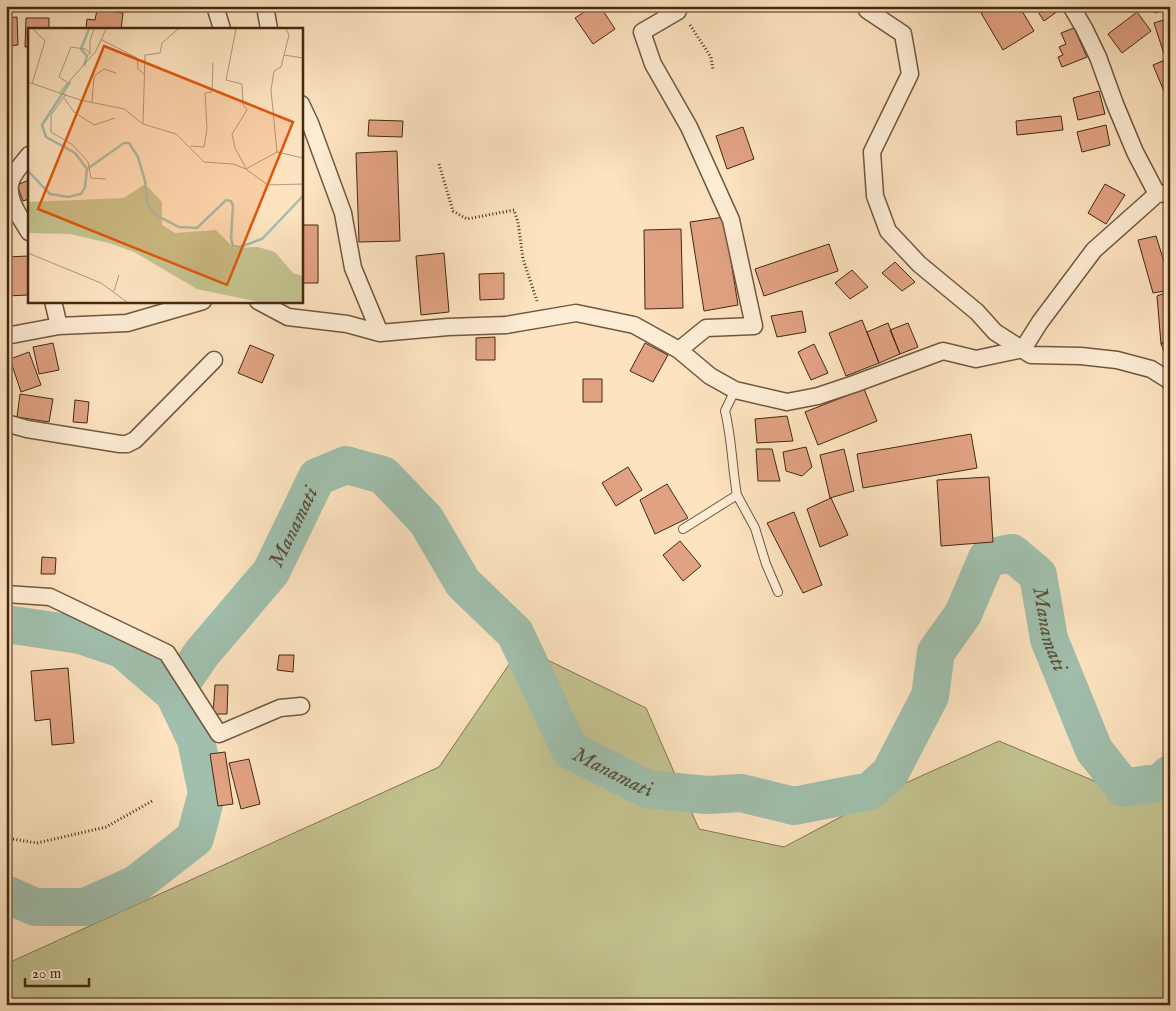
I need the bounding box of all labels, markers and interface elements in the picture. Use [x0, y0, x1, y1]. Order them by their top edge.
inset map [28, 28, 302, 302]
water label: Manamati [263, 481, 326, 572]
water label: Manamati [1025, 585, 1073, 677]
water label: Manamati [568, 742, 655, 805]
scale bar [25, 956, 89, 988]
text: 20 m [32, 964, 62, 983]

